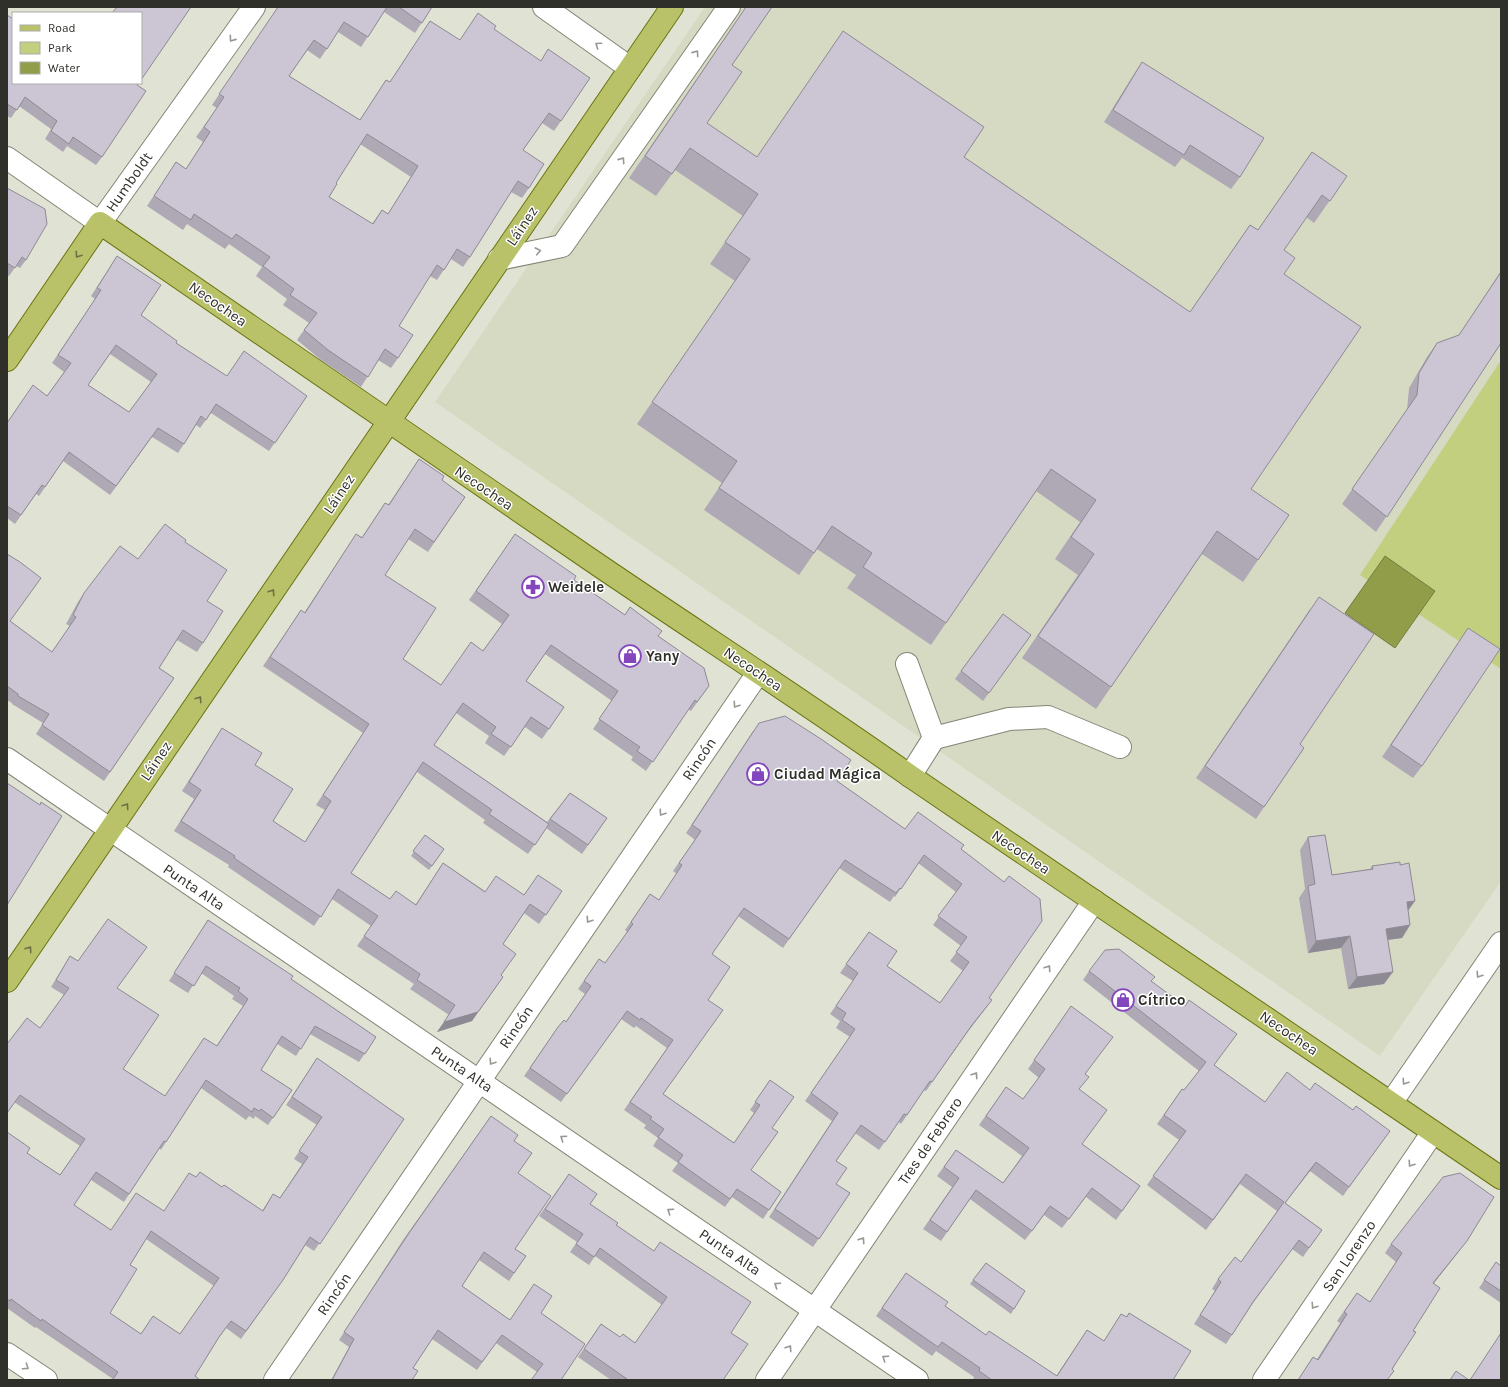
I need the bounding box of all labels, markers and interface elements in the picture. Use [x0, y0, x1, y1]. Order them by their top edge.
legend [12, 12, 142, 84]
text: Road [48, 21, 76, 35]
one-way arrow [229, 34, 236, 41]
text: Park [48, 41, 73, 55]
one-way arrow [595, 43, 602, 50]
one-way arrow [691, 51, 698, 58]
text: Water [48, 61, 81, 75]
street label: Humboldt [102, 148, 156, 215]
one-way arrow [617, 157, 625, 164]
street label: Láinez [502, 203, 542, 249]
one-way arrow [534, 248, 541, 256]
one-way arrow [75, 251, 83, 258]
street label: Necochea [186, 278, 250, 330]
street label: Necochea [451, 462, 517, 514]
street label: Láinez [319, 471, 359, 517]
pharmacy icon: Weidele [520, 574, 546, 600]
place label: Weidele [548, 578, 604, 596]
one-way arrow [267, 589, 274, 596]
shop icon: Yany [617, 643, 643, 669]
street label: Necochea [720, 643, 786, 695]
place label: Yany [646, 647, 680, 665]
one-way arrow [194, 696, 202, 703]
one-way arrow [734, 701, 741, 708]
street label: Rincón [678, 734, 720, 784]
street label: Láinez [136, 738, 176, 784]
shop icon: Ciudad Mágica [745, 761, 771, 787]
place label: Ciudad Mágica [774, 765, 881, 783]
one-way arrow [121, 804, 128, 811]
one-way arrow [660, 808, 667, 815]
street label: Necochea [988, 826, 1054, 878]
street label: Punta Alta [160, 860, 228, 914]
one-way arrow [586, 916, 594, 923]
one-way arrow [24, 946, 31, 953]
one-way arrow [1043, 965, 1051, 972]
one-way arrow [1476, 971, 1484, 978]
shop icon: Cítrico [1110, 987, 1136, 1013]
place label: Cítrico [1138, 991, 1186, 1009]
street label: Rincón [495, 1002, 537, 1052]
street label: Necochea [1256, 1007, 1322, 1059]
street label: Punta Alta [428, 1042, 496, 1096]
one-way arrow [489, 1058, 497, 1065]
one-way arrow [970, 1073, 977, 1080]
one-way arrow [1403, 1078, 1410, 1085]
street label: Tres de Febrero [894, 1094, 966, 1188]
one-way arrow [560, 1136, 567, 1143]
one-way arrow [1408, 1160, 1416, 1167]
one-way arrow [667, 1208, 674, 1216]
street label: San Lorenzo [1318, 1217, 1380, 1295]
street label: Punta Alta [696, 1225, 764, 1279]
one-way arrow [857, 1238, 864, 1245]
street label: Rincón [313, 1269, 355, 1319]
one-way arrow [775, 1283, 782, 1290]
one-way arrow [1311, 1302, 1319, 1309]
one-way arrow [784, 1345, 792, 1352]
one-way arrow [882, 1356, 889, 1363]
one-way arrow [22, 1362, 29, 1370]

